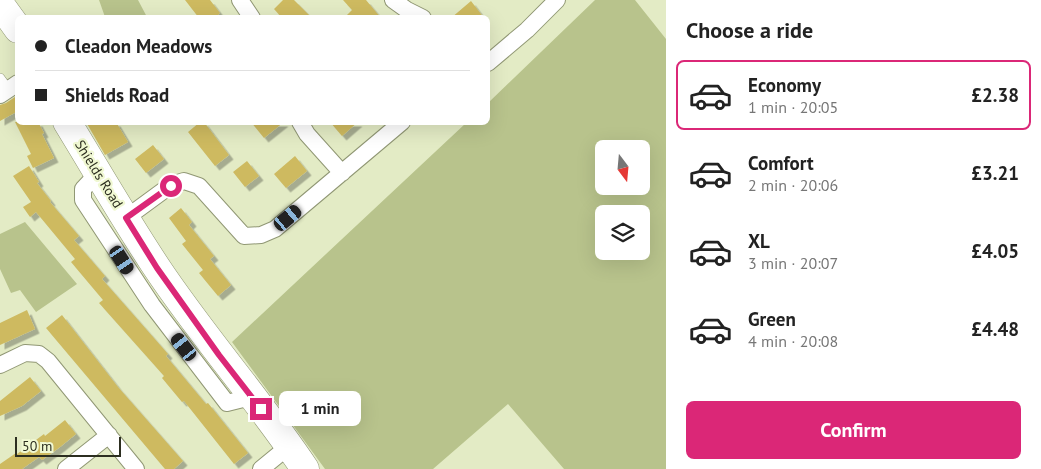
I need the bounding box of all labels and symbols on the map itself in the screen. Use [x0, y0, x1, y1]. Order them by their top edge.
street label: Shields Road [71, 137, 127, 211]
north arrow [595, 140, 650, 195]
route start [160, 175, 182, 197]
car [271, 203, 304, 233]
car [107, 243, 136, 277]
car [168, 331, 199, 363]
callout: 1 min [278, 392, 361, 426]
route end [250, 398, 272, 420]
scale bar [15, 434, 121, 457]

